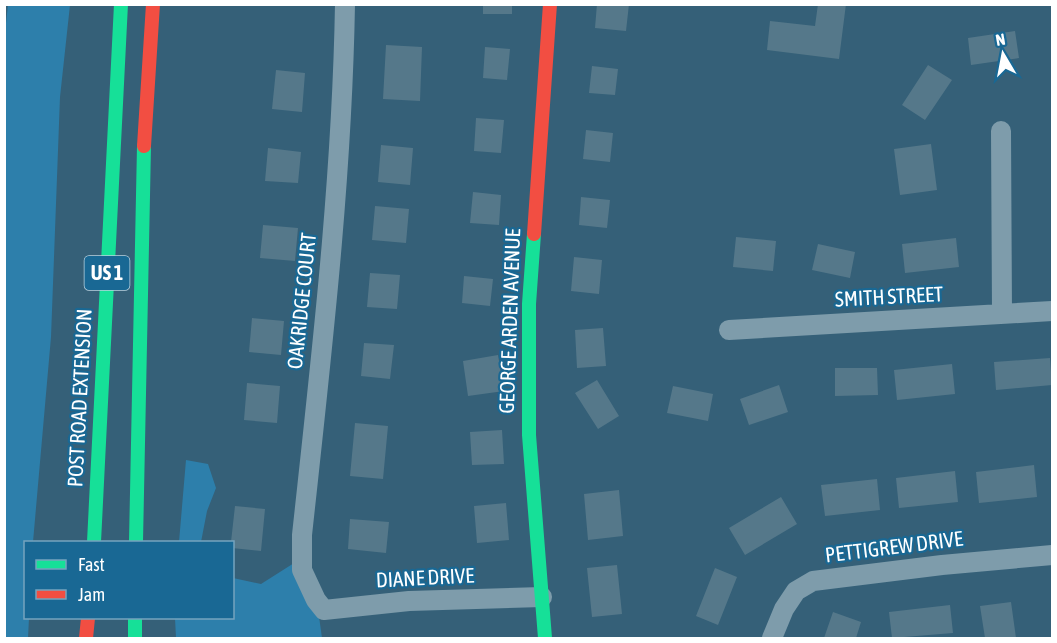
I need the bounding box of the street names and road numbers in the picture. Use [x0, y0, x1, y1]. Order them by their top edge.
street label: GEORGE ARDEN AVENUE [494, 228, 524, 414]
street label: OAKRIDGE COURT [282, 232, 320, 370]
road number: US 1 [84, 256, 130, 290]
street label: SMITH STREET [834, 281, 944, 311]
street label: POST ROAD EXTENSION [62, 308, 96, 488]
street label: PETTIGREW DRIVE [824, 526, 964, 566]
street label: DIANE DRIVE [375, 562, 475, 592]

